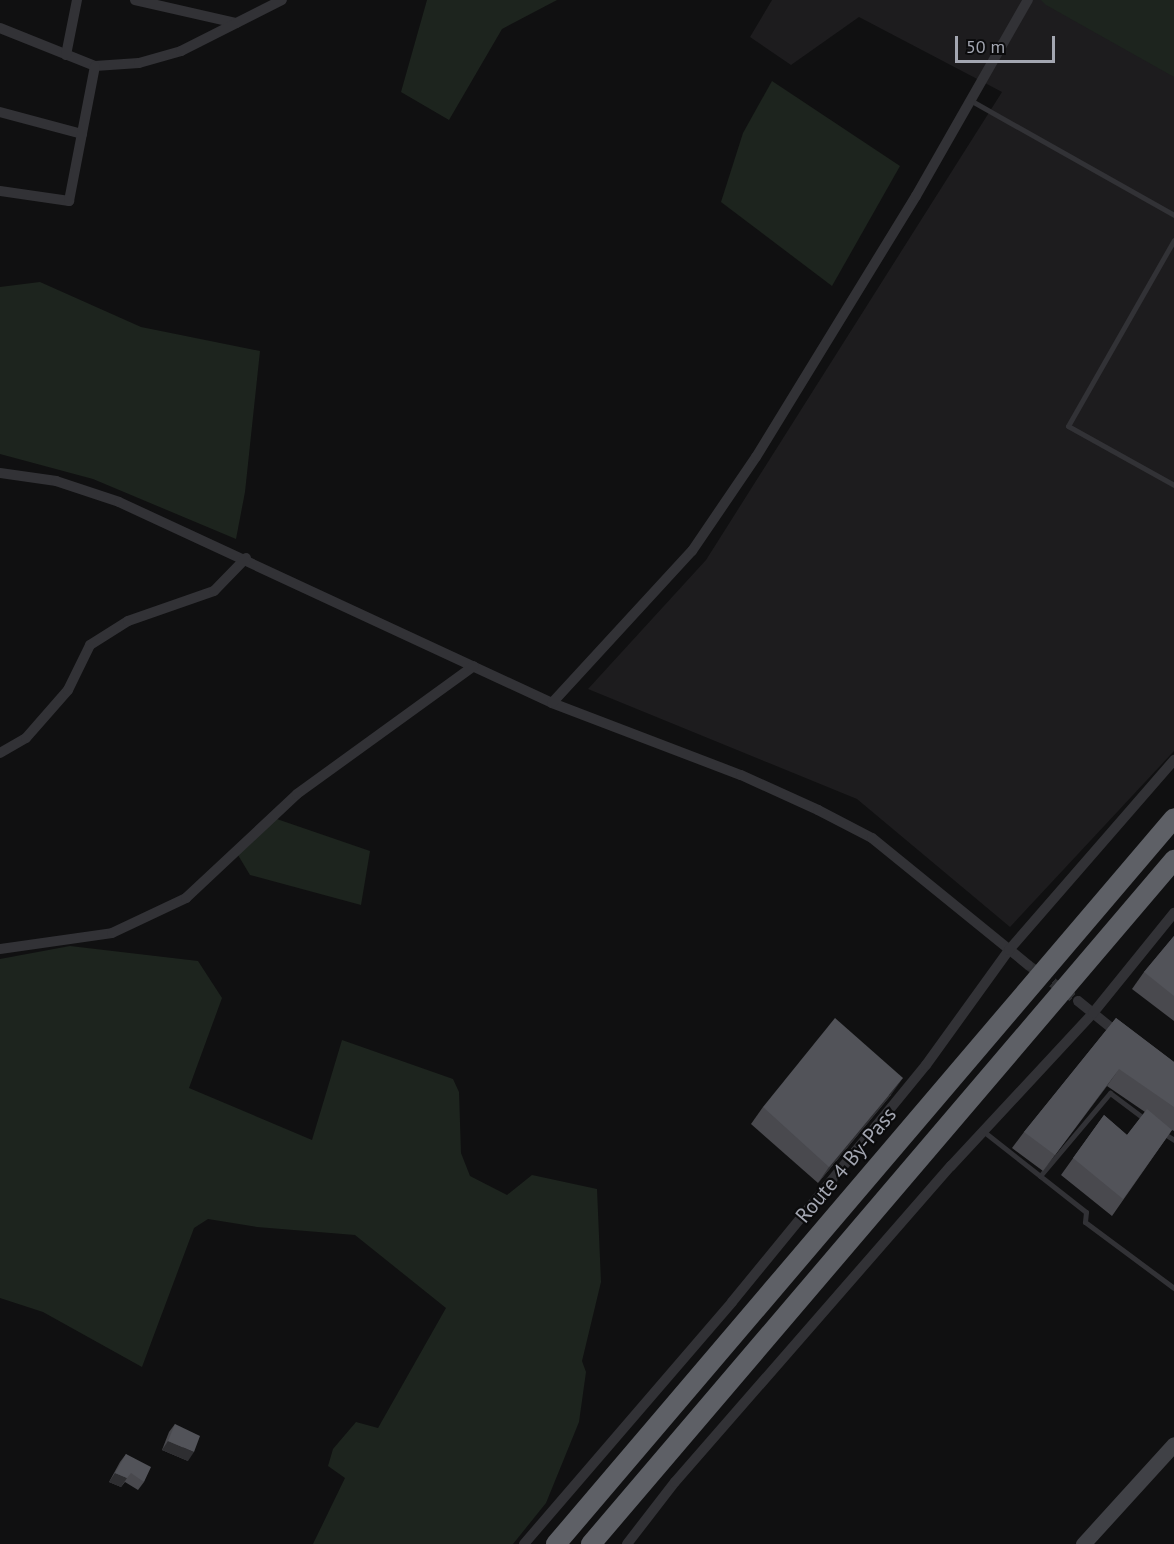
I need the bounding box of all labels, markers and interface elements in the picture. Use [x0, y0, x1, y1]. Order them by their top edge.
scale bar [958, 24, 1058, 62]
text: 50 m [966, 35, 1005, 58]
street label: Route 4 By-Pass [790, 1102, 902, 1228]

